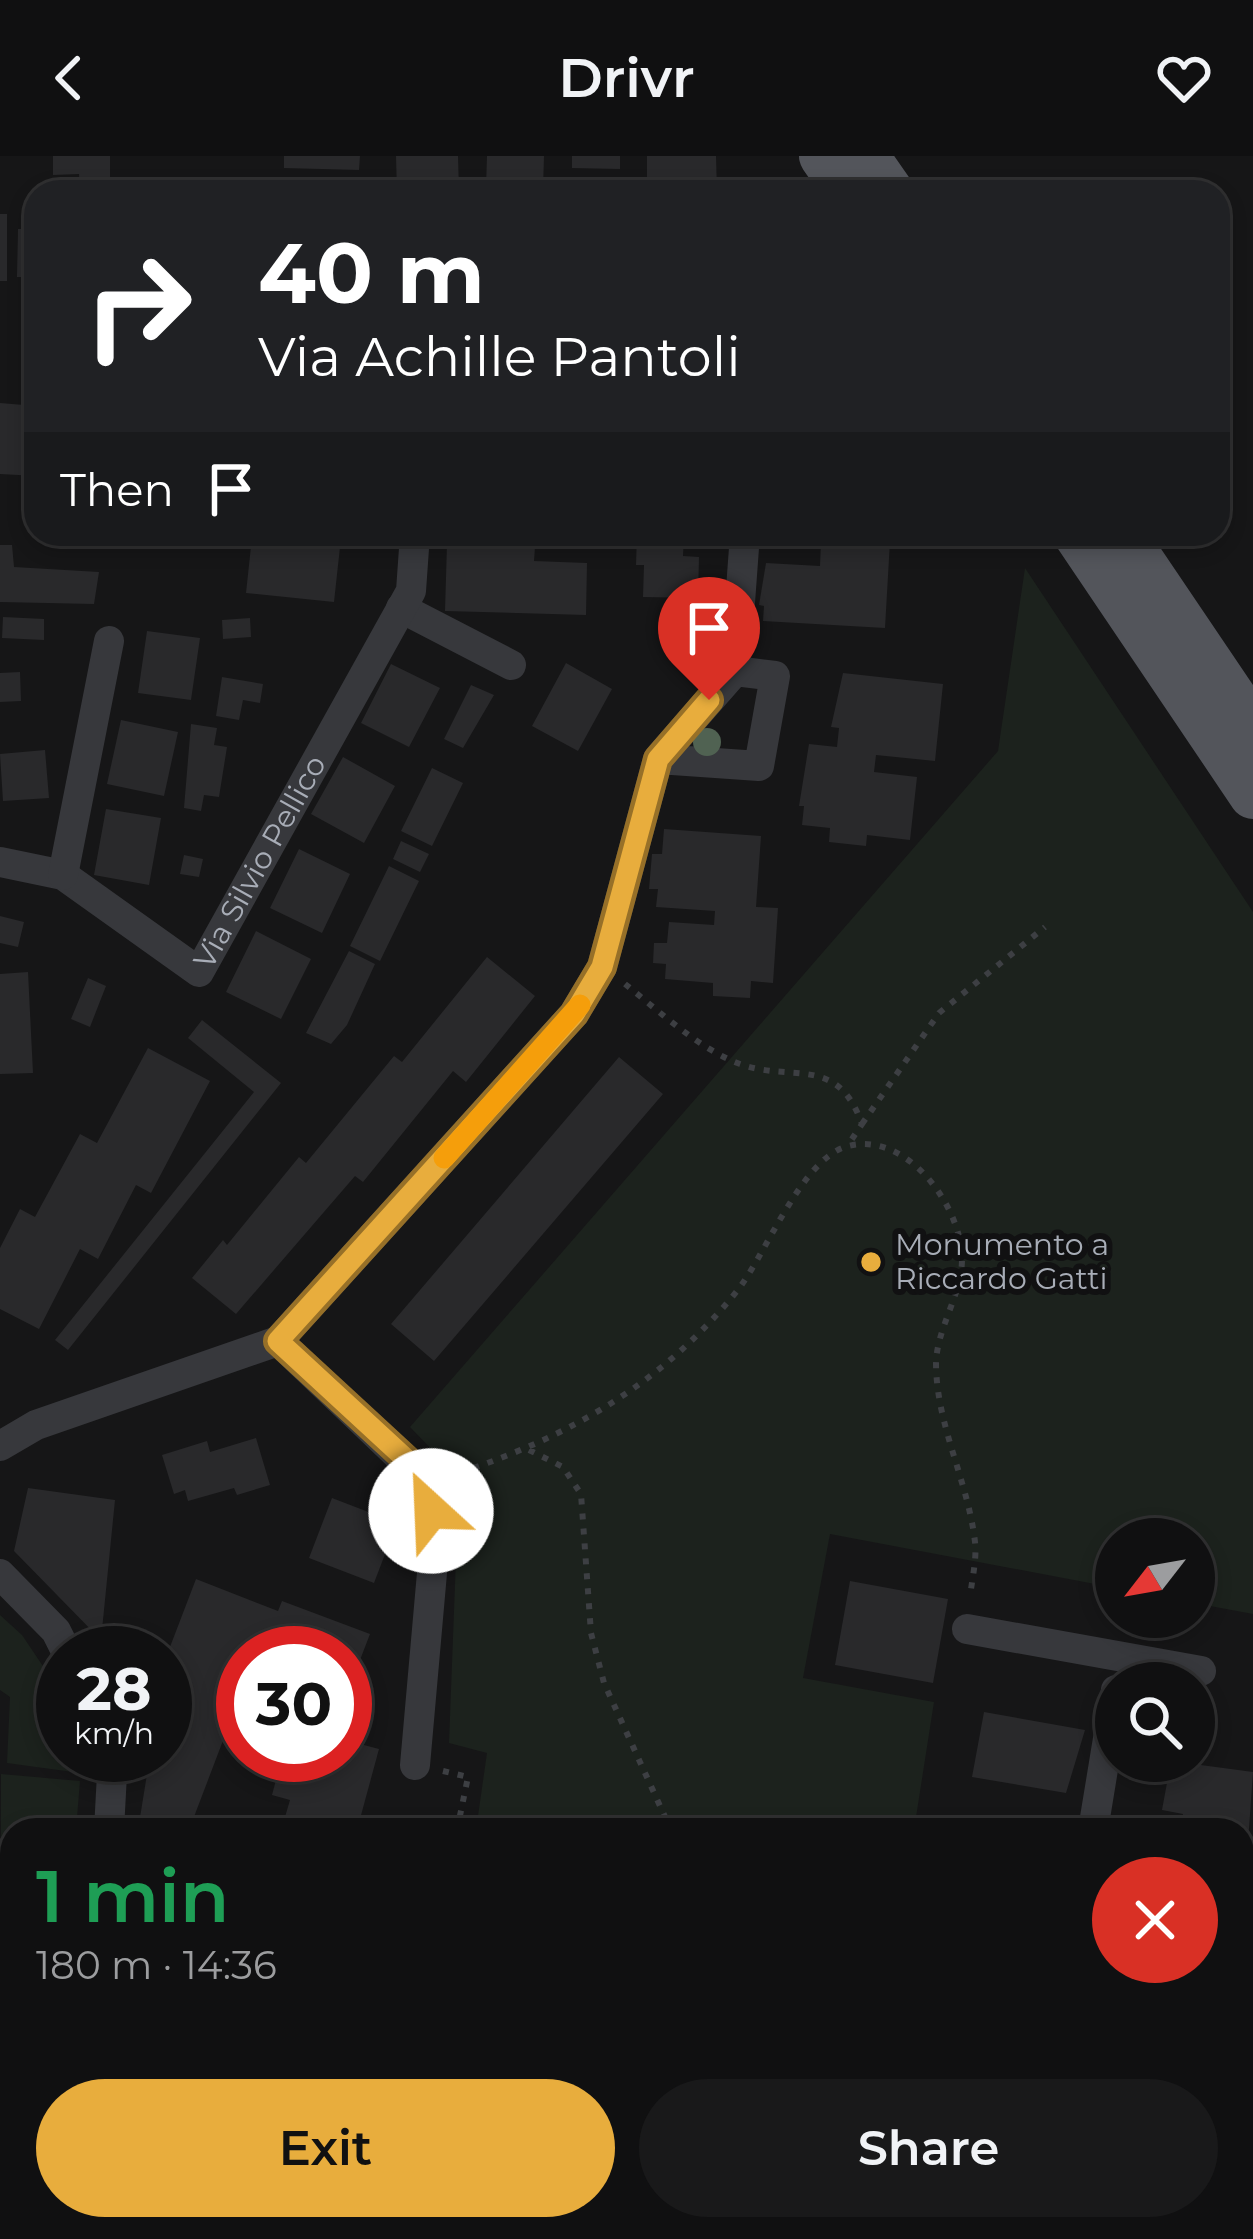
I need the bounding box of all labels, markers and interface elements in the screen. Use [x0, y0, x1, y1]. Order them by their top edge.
icon: back [36, 45, 102, 111]
text: Drivr [558, 45, 695, 111]
icon: heart [1151, 45, 1217, 111]
text: 40 m [258, 222, 485, 324]
icon: right [60, 228, 216, 384]
text: Via Achille Pantoli [258, 324, 741, 390]
icon: arrive [198, 456, 264, 522]
text: Then [60, 462, 174, 517]
pin [658, 577, 760, 700]
icon: arrive [676, 595, 742, 661]
street label: Via Silvio Pellico [185, 749, 334, 975]
place label: Monumento a Riccardo Gatti [895, 1226, 1109, 1297]
marker: Monumento a Riccardo Gatti [858, 1249, 884, 1275]
position arrow [368, 1448, 494, 1574]
north arrow [1095, 1518, 1215, 1638]
map controls [1095, 1518, 1215, 1782]
speed limit sign: 30 [216, 1626, 372, 1782]
text: 28 [77, 1652, 152, 1725]
button: search [1095, 1662, 1215, 1782]
text: km/h [74, 1715, 154, 1752]
text: 1 min [36, 1852, 229, 1940]
button: close [1092, 1857, 1218, 1983]
text: 180 m · 14:36 [36, 1941, 277, 1989]
button: Exit [36, 2079, 615, 2217]
button: Share [639, 2079, 1218, 2217]

